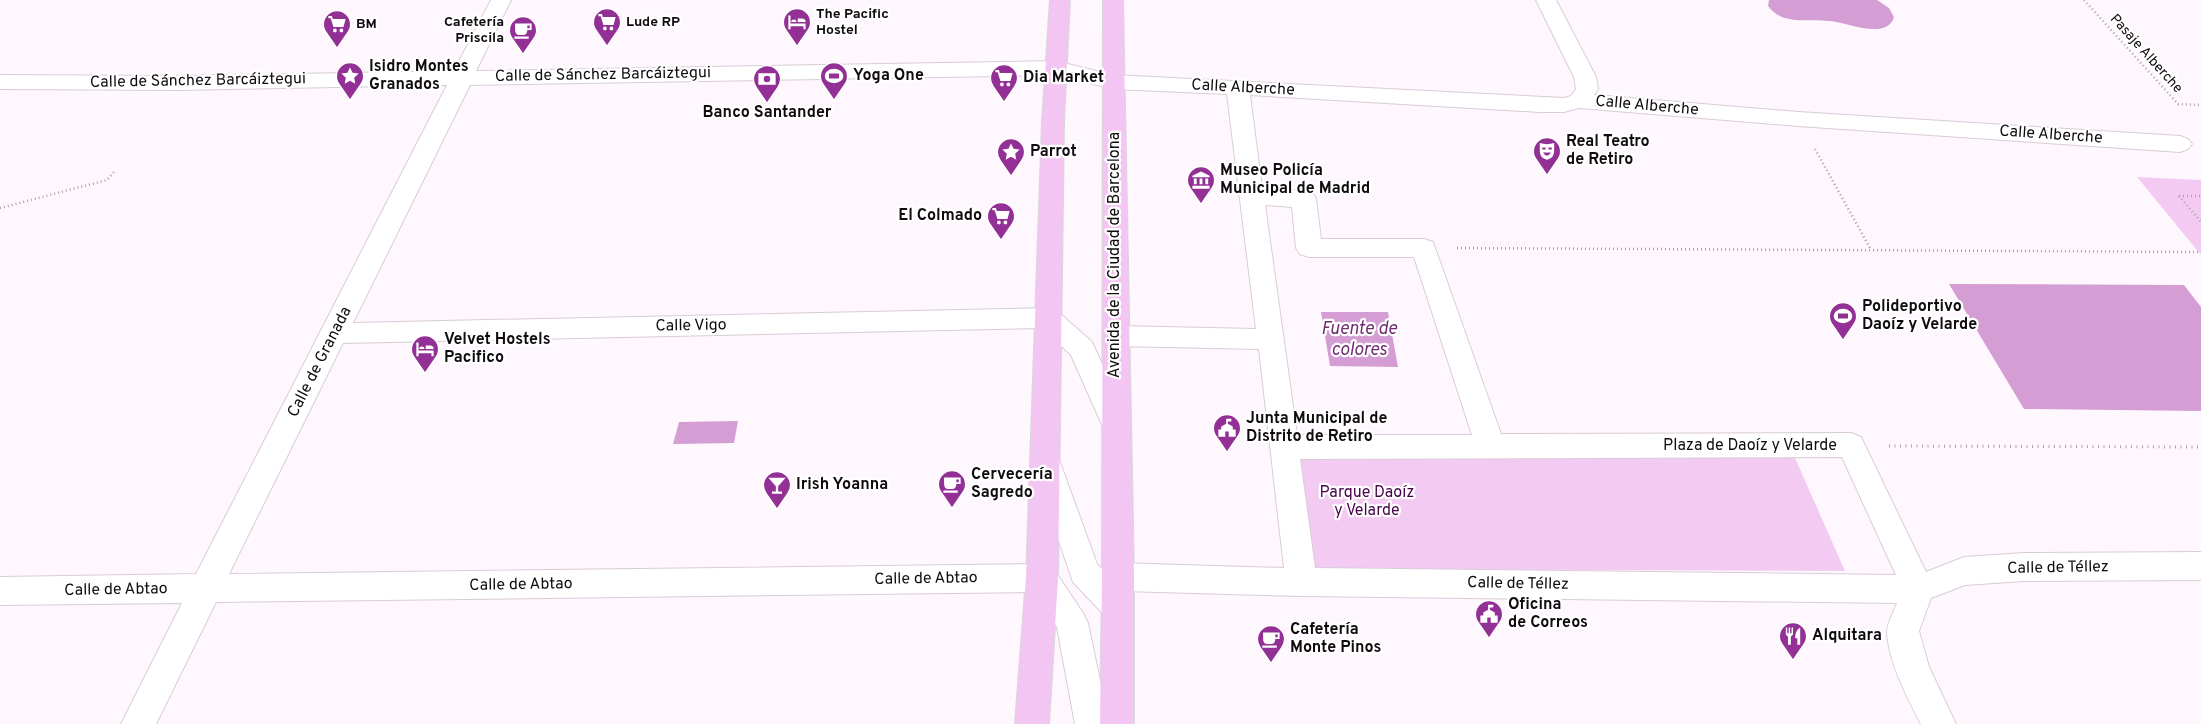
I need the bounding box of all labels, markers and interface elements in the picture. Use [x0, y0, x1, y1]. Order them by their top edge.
place label: The Pacific Hostel [816, 6, 889, 39]
supermarket icon: Lude RP [592, 7, 622, 46]
hotel icon: The Pacific Hostel [782, 7, 812, 46]
supermarket icon: BM [322, 9, 352, 48]
street label: Pasaje Alberche [2106, 11, 2186, 97]
place label: Cafetería Priscila [444, 14, 504, 47]
place label: Lude RP [626, 14, 680, 31]
cafe icon: Cafetería Priscila [508, 15, 538, 54]
place label: BM [356, 16, 377, 33]
place label: Isidro Montes Granados [369, 57, 469, 95]
place icon: Isidro Montes Granados [335, 61, 365, 100]
sports icon: Yoga One [819, 61, 849, 100]
street label: Calle de Sánchez Barcáiztegui [495, 63, 711, 87]
supermarket icon: Dia Market [989, 63, 1019, 102]
bank icon: Banco Santander [752, 64, 782, 103]
place label: Yoga One [853, 66, 924, 86]
place label: Dia Market [1023, 68, 1104, 88]
street label: Calle de Sánchez Barcáiztegui [90, 69, 306, 93]
street label: Calle Alberche [1191, 75, 1295, 101]
street label: Calle Alberche [1595, 92, 1699, 120]
place label: Banco Santander [702, 103, 832, 123]
street label: Calle Alberche [1999, 121, 2103, 149]
street label: Avenida de la Ciudad de Barcelona [1105, 132, 1125, 378]
place label: Real Teatro de Retiro [1566, 132, 1650, 170]
theatre icon: Real Teatro de Retiro [1532, 136, 1562, 175]
place icon: Parrot [996, 137, 1026, 176]
place label: Parrot [1030, 142, 1077, 162]
place label: Museo Policía Municipal de Madrid [1220, 161, 1370, 199]
museum icon: Museo Policía Municipal de Madrid [1186, 165, 1216, 204]
supermarket icon: El Colmado [986, 201, 1016, 240]
place label: El Colmado [898, 206, 982, 226]
place label: Polideportivo Daoíz y Velarde [1862, 297, 1977, 335]
sports icon: Polideportivo Daoíz y Velarde [1828, 301, 1858, 340]
street label: Calle de Granada [283, 303, 357, 421]
street label: Calle Vigo [655, 315, 727, 337]
water label: Fuente de colores [1321, 318, 1398, 362]
place label: Velvet Hostels Pacifico [444, 330, 551, 368]
hotel icon: Velvet Hostels Pacifico [410, 334, 440, 373]
place label: Junta Municipal de Distrito de Retiro [1246, 409, 1387, 447]
public building icon: Junta Municipal de Distrito de Retiro [1212, 413, 1242, 452]
street label: Plaza de Daoíz y Velarde [1663, 436, 1837, 456]
place label: Cervecería Sagredo [971, 465, 1053, 503]
cafe icon: Cervecería Sagredo [937, 469, 967, 508]
bar icon: Irish Yoanna [762, 470, 792, 509]
place label: Irish Yoanna [796, 475, 888, 495]
park label: Parque Daoíz y Velarde [1320, 483, 1414, 521]
street label: Calle de Téllez [2007, 557, 2109, 579]
street label: Calle de Abtao [874, 568, 978, 590]
street label: Calle de Téllez [1467, 573, 1569, 595]
street label: Calle de Abtao [469, 574, 573, 596]
street label: Calle de Abtao [64, 579, 168, 601]
place label: Oficina de Correos [1508, 595, 1588, 633]
public building icon: Oficina de Correos [1474, 599, 1504, 638]
place label: Cafetería Monte Pinos [1290, 620, 1381, 658]
restaurant icon: Alquitara [1778, 621, 1808, 660]
cafe icon: Cafetería Monte Pinos [1256, 624, 1286, 663]
place label: Alquitara [1812, 626, 1882, 646]

